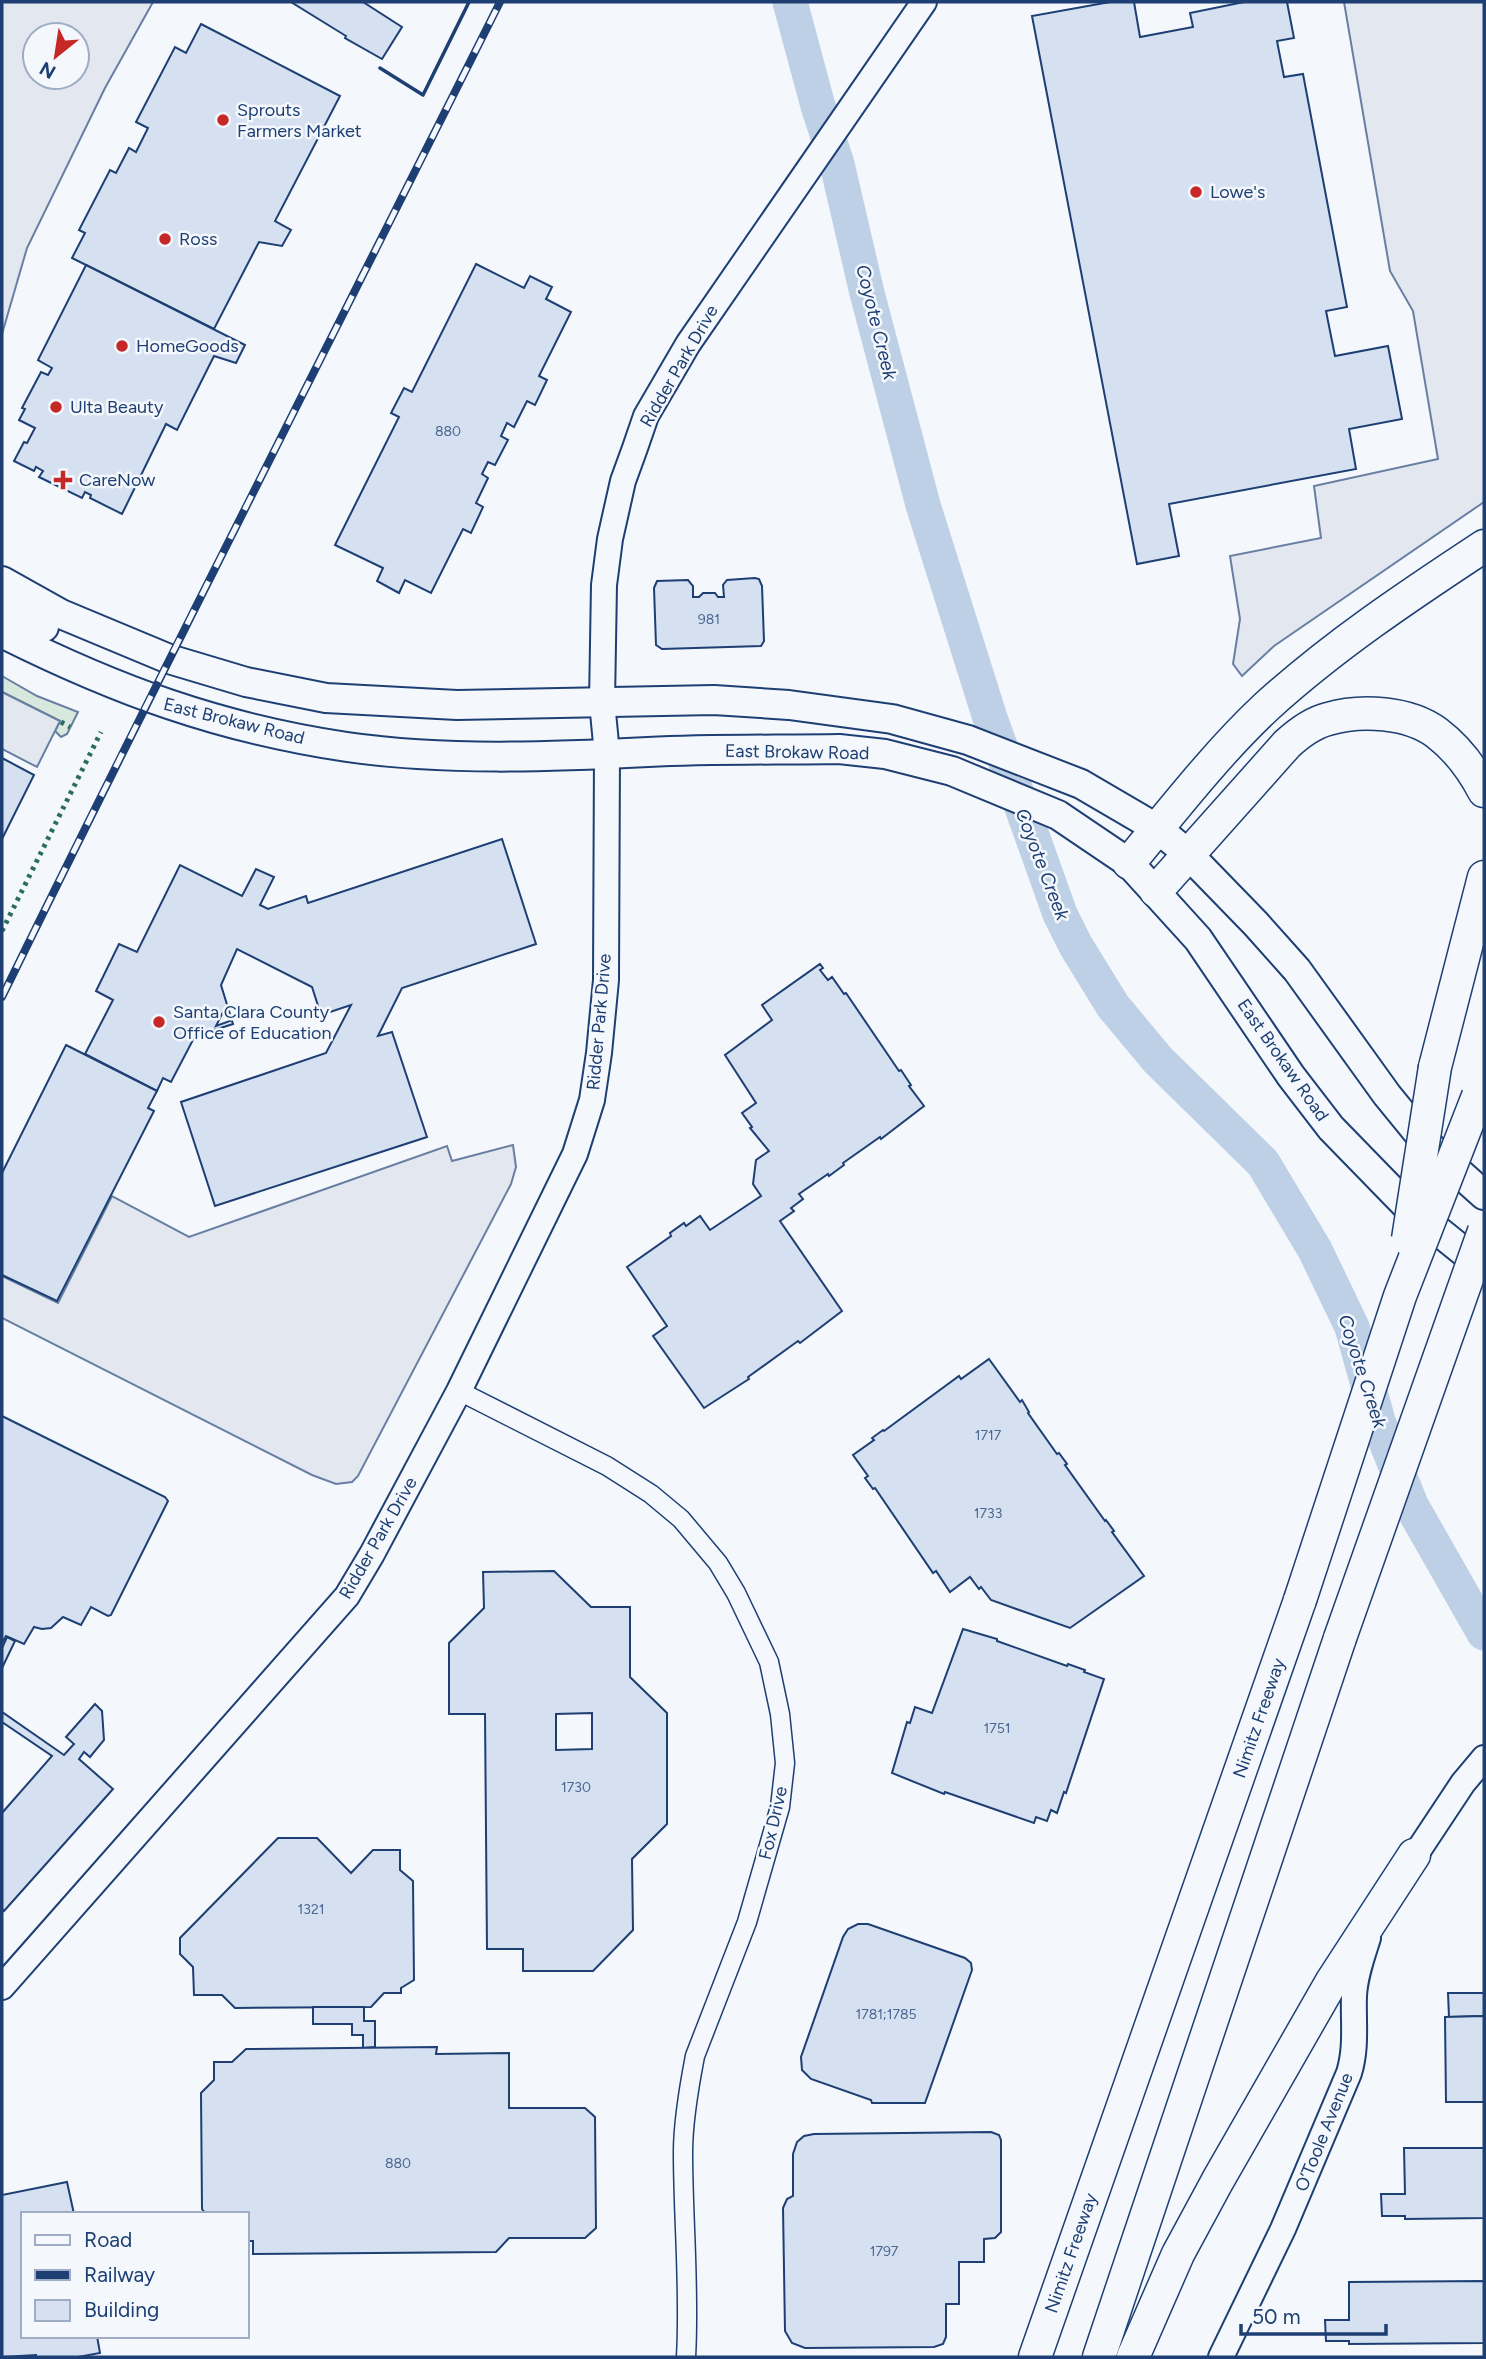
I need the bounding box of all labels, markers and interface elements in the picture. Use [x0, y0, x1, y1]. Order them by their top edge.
north arrow [21, 21, 91, 91]
text: N [36, 57, 60, 84]
place label: Sprouts Farmers Market [237, 99, 362, 142]
marker: Sprouts Farmers Market [215, 112, 231, 128]
place label: Lowe's [1210, 181, 1265, 203]
marker: Lowe's [1188, 184, 1204, 200]
place label: Ross [179, 228, 217, 250]
marker: Ross [157, 231, 173, 247]
water label: Coyote Creek [851, 262, 902, 383]
street label: Ridder Park Drive [635, 301, 723, 431]
place label: HomeGoods [136, 335, 239, 357]
marker: HomeGoods [114, 338, 130, 354]
place label: Ulta Beauty [70, 396, 164, 418]
marker: Ulta Beauty [48, 399, 64, 415]
house number: 880 [435, 423, 461, 440]
place label: CareNow [79, 469, 155, 491]
marker: CareNow [53, 470, 73, 490]
house number: 981 [698, 611, 720, 628]
street label: East Brokaw Road [161, 693, 307, 749]
street label: East Brokaw Road [725, 740, 869, 764]
water label: Coyote Creek [1011, 805, 1075, 924]
street label: Ridder Park Drive [582, 953, 616, 1091]
street label: East Brokaw Road [1233, 994, 1333, 1126]
place label: Santa Clara County Office of Education [173, 1001, 332, 1044]
marker: Santa Clara County Office of Education [151, 1014, 167, 1030]
water label: Coyote Creek [1333, 1312, 1392, 1431]
house number: 1717 [975, 1427, 1002, 1444]
street label: Ridder Park Drive [334, 1473, 422, 1603]
house number: 1733 [974, 1505, 1002, 1522]
street label: Nimitz Freeway [1228, 1655, 1290, 1781]
house number: 1751 [983, 1720, 1011, 1737]
house number: 1730 [561, 1779, 591, 1796]
street label: Fox Drive [754, 1784, 792, 1862]
house number: 1321 [297, 1901, 325, 1918]
house number: 1781;1785 [855, 2006, 917, 2023]
street label: O’Toole Avenue [1290, 2069, 1358, 2195]
house number: 880 [385, 2155, 411, 2172]
street label: Nimitz Freeway [1040, 2190, 1102, 2316]
legend [21, 2212, 248, 2338]
text: Road [84, 2227, 132, 2252]
house number: 1797 [870, 2243, 899, 2260]
text: Railway [84, 2262, 155, 2287]
scale bar [1241, 2292, 1386, 2336]
text: Building [84, 2297, 159, 2322]
text: 50 m [1252, 2304, 1301, 2329]

